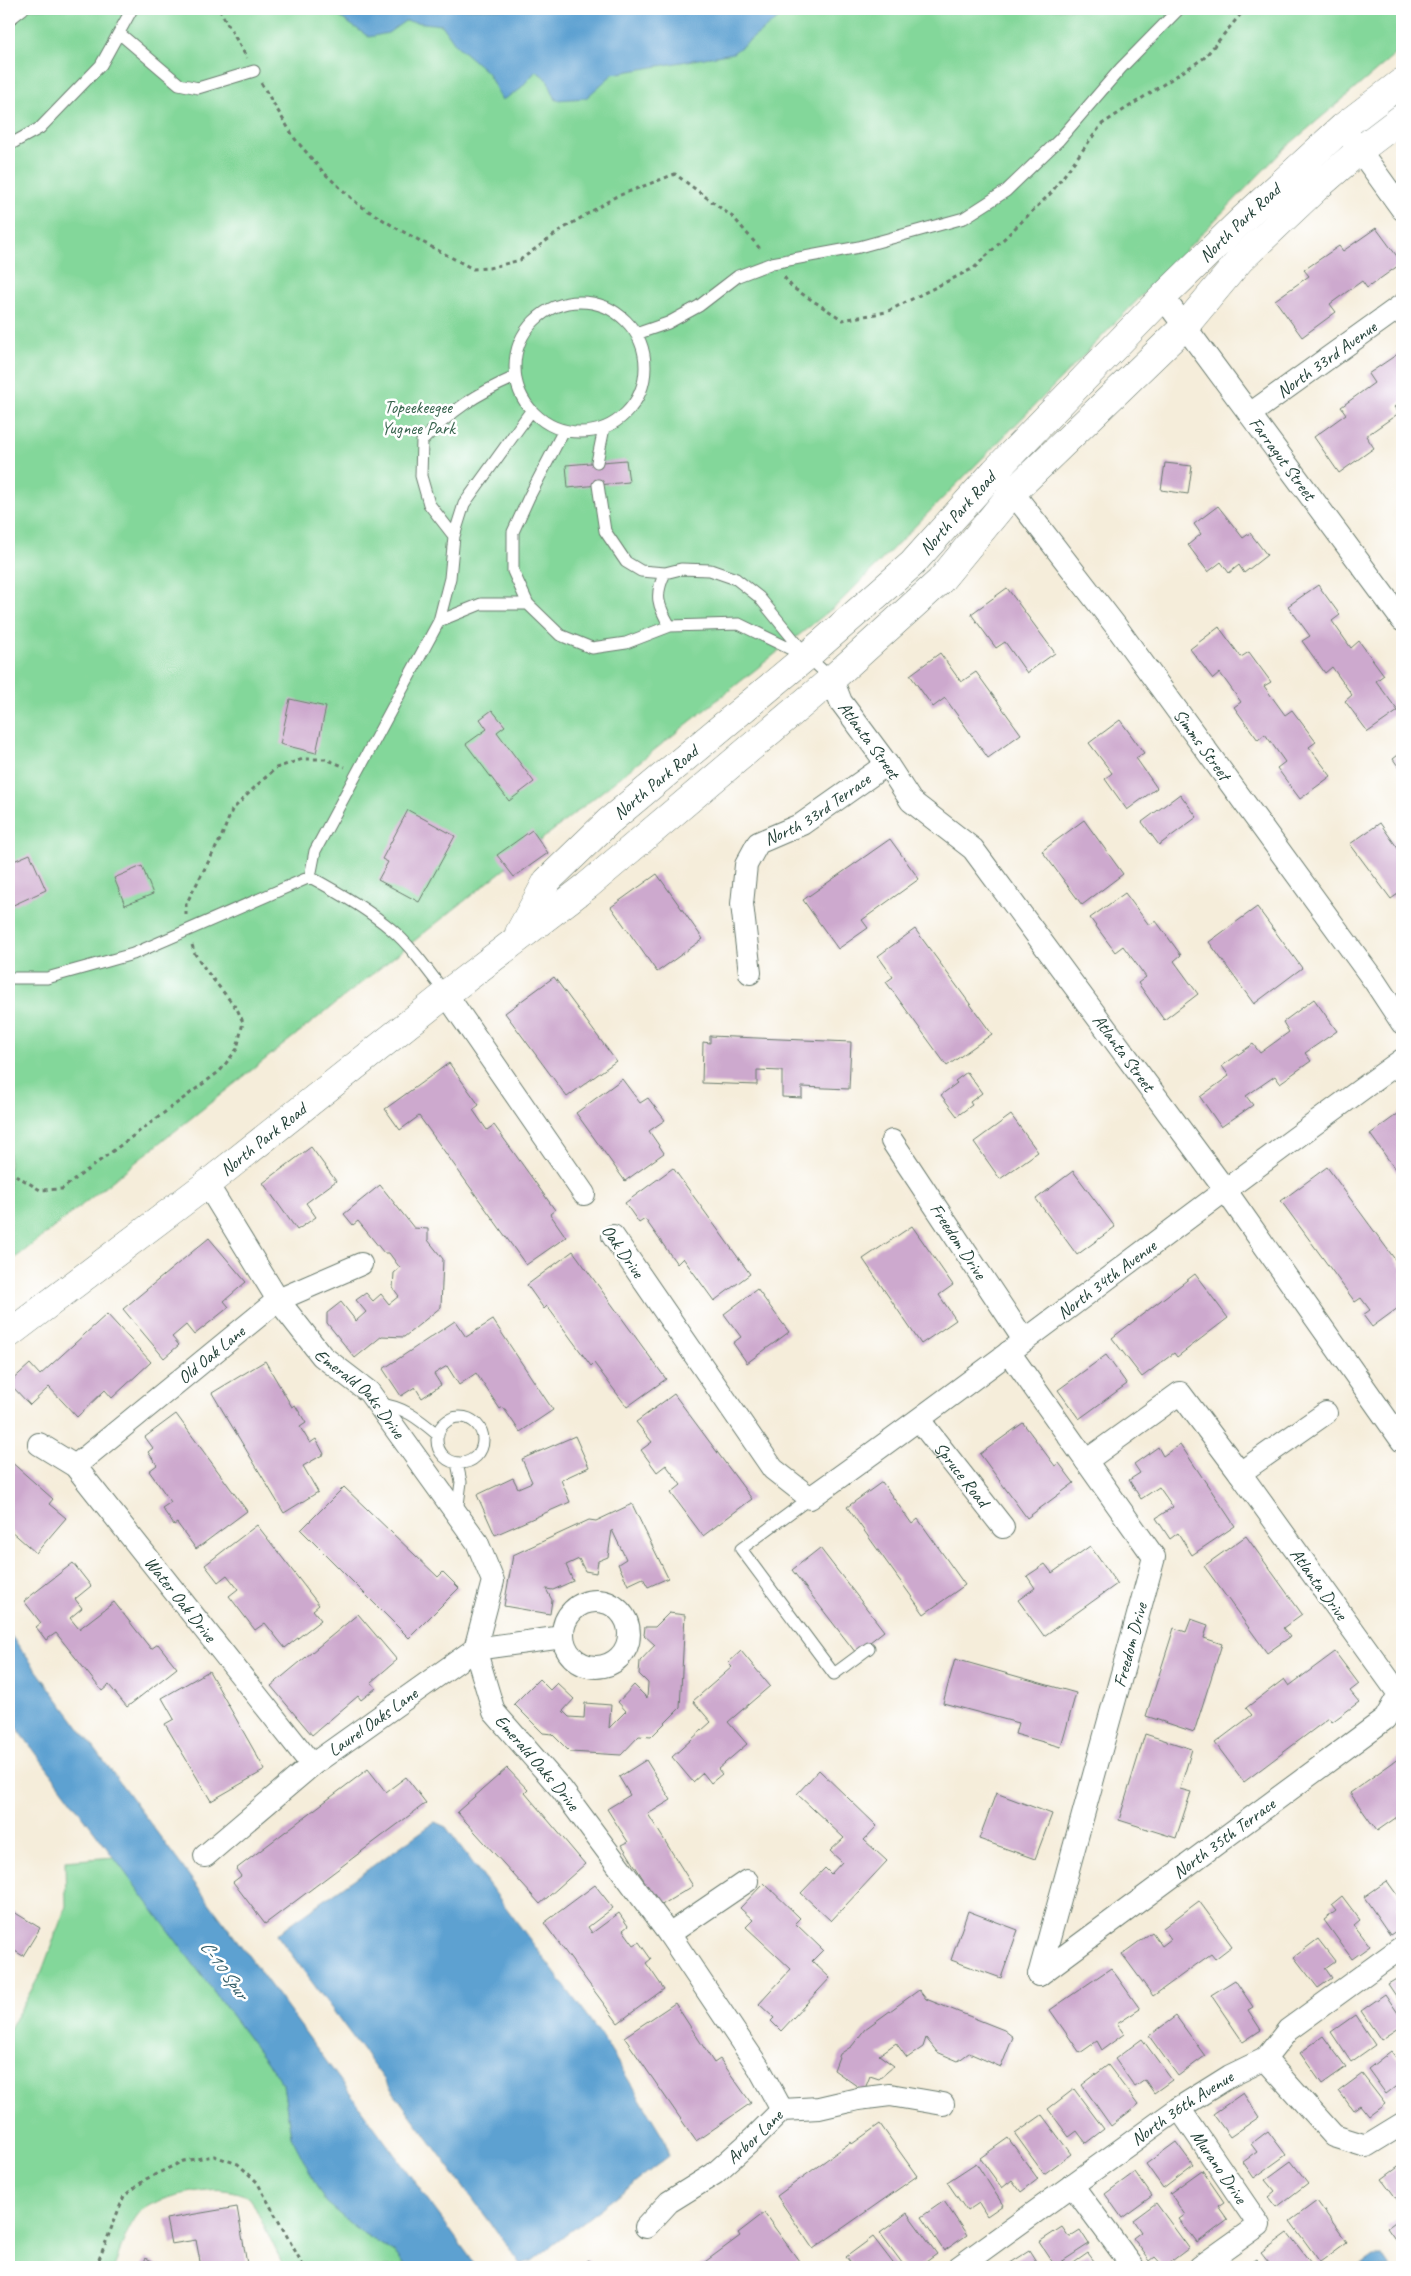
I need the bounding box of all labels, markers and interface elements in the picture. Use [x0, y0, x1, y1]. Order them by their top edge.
street label: North Park Road [1194, 177, 1287, 267]
street label: North 33rd Avenue [1272, 315, 1382, 402]
park label: Topeekeegee Yugnee Park [381, 396, 456, 439]
street label: Farragut Street [1245, 413, 1322, 506]
street label: North Park Road [915, 465, 1002, 559]
street label: Atlanta Street [833, 697, 906, 785]
street label: Simms Street [1169, 704, 1237, 787]
street label: North Park Road [609, 739, 705, 824]
street label: North 33rd Terrace [761, 768, 875, 850]
street label: Atlanta Street [1088, 1010, 1161, 1097]
street label: North Park Road [215, 1097, 313, 1181]
street label: Freedom Drive [925, 1199, 992, 1284]
street label: Oak Drive [597, 1220, 650, 1283]
street label: North 34th Avenue [1052, 1234, 1161, 1324]
street label: Old Oak Lane [173, 1320, 250, 1389]
street label: Emerald Oaks Drive [310, 1345, 410, 1443]
street label: Spruce Road [929, 1437, 996, 1513]
street label: Atlanta Drive [1286, 1544, 1353, 1625]
street label: Water Oak Drive [140, 1552, 222, 1647]
street label: Freedom Drive [1108, 1599, 1152, 1690]
street label: Laurel Oaks Lane [324, 1682, 423, 1761]
street label: Emerald Oaks Drive [490, 1710, 585, 1816]
street label: North 35th Terrace [1168, 1792, 1280, 1883]
water label: C-10 Spur [195, 1935, 255, 2006]
street label: North 36th Avenue [1127, 2065, 1238, 2150]
street label: Arbor Lane [722, 2104, 788, 2169]
street label: Murano Drive [1186, 2126, 1253, 2209]

